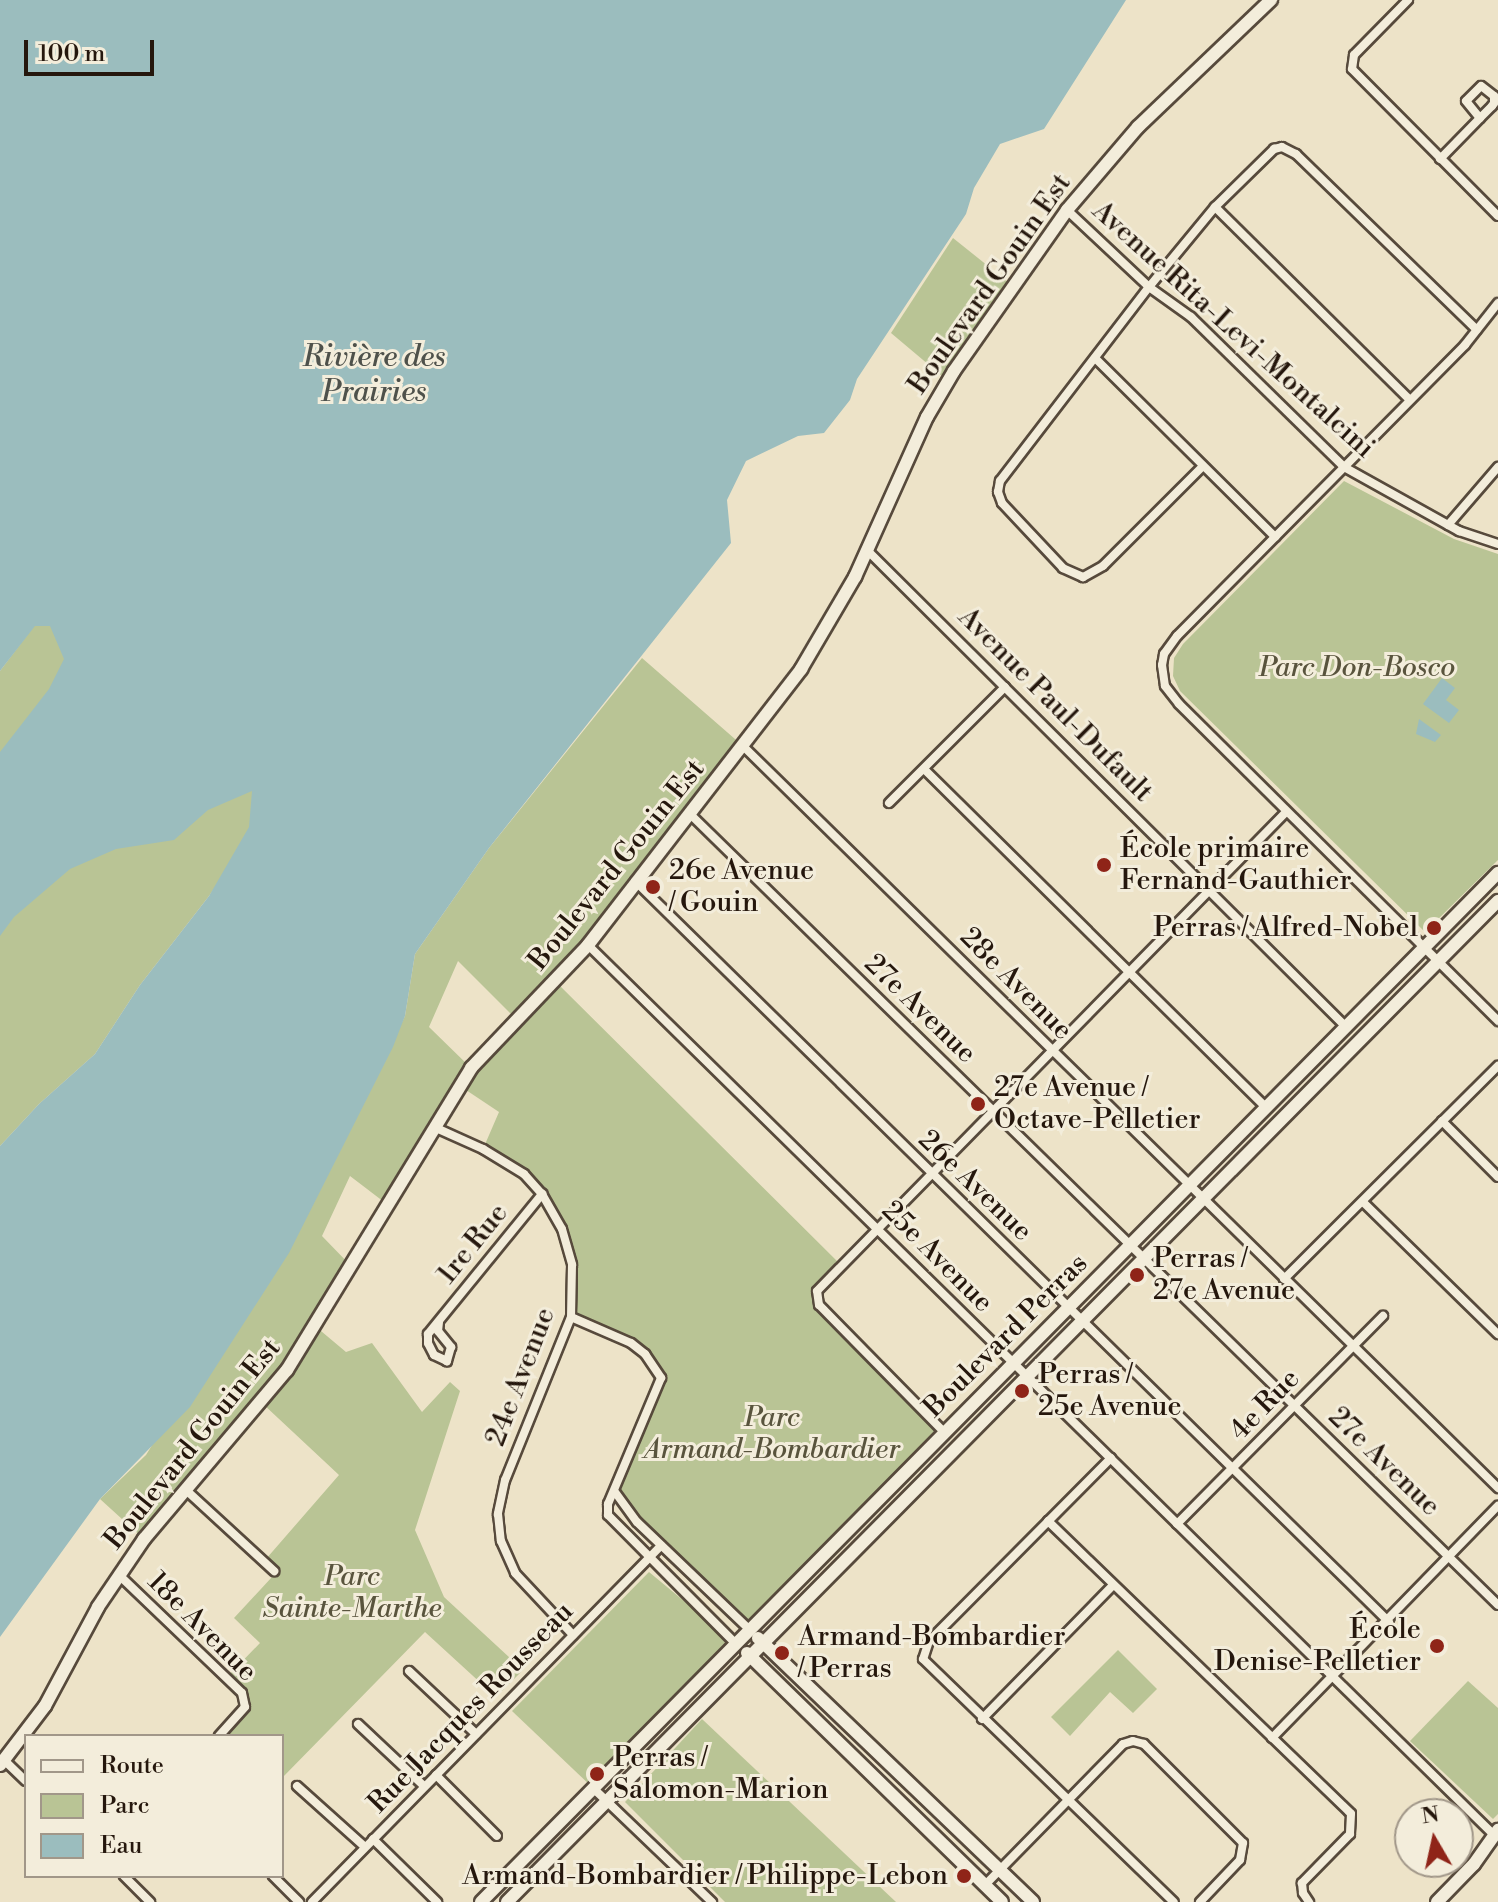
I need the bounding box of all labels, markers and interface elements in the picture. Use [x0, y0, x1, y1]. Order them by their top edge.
scale bar [28, 24, 158, 74]
text: 100 m [38, 39, 105, 69]
street label: Boulevard Gouin Est [901, 167, 1079, 401]
street label: Avenue Rita-Levi-Montalcini [1085, 194, 1381, 466]
water label: Rivière des Prairies [302, 339, 446, 410]
street label: Avenue Paul-Dufault [951, 601, 1159, 809]
park label: Parc Don-Bosco [1259, 651, 1455, 685]
street label: Boulevard Gouin Est [522, 753, 712, 977]
place label: École primaire Fernand-Gauthier [1120, 832, 1352, 898]
place label: 26e Avenue / Gouin [669, 854, 814, 920]
marker: École primaire Fernand-Gauthier [1095, 856, 1113, 874]
marker: 26e Avenue / Gouin [644, 878, 662, 896]
place label: Perras / Alfred-Nobel [1153, 911, 1418, 945]
marker: Perras / Alfred-Nobel [1425, 919, 1443, 937]
street label: 28e Avenue [953, 921, 1079, 1047]
street label: 27e Avenue [857, 948, 983, 1070]
place label: 27e Avenue / Octave-Pelletier [994, 1071, 1201, 1137]
marker: 27e Avenue / Octave-Pelletier [969, 1095, 987, 1113]
street label: 26e Avenue [911, 1124, 1039, 1248]
street label: 25e Avenue [874, 1194, 1000, 1320]
street label: 1re Rue [431, 1197, 515, 1291]
place label: Perras / 27e Avenue [1153, 1242, 1295, 1308]
street label: Boulevard Perras [917, 1247, 1095, 1425]
marker: Perras / 27e Avenue [1128, 1266, 1146, 1284]
street label: 24e Avenue [479, 1303, 563, 1451]
street label: Boulevard Gouin Est [98, 1332, 288, 1556]
place label: Perras / 25e Avenue [1038, 1358, 1182, 1424]
street label: 4e Rue [1223, 1362, 1307, 1448]
marker: Perras / 25e Avenue [1013, 1382, 1031, 1400]
park label: Parc Armand-Bombardier [644, 1401, 900, 1467]
street label: 27e Avenue [1321, 1401, 1447, 1523]
park label: Parc Sainte-Marthe [262, 1560, 442, 1626]
street label: 18e Avenue [140, 1565, 264, 1689]
street label: Rue Jacques Rousseau [362, 1595, 580, 1821]
place label: École Denise-Pelletier [1214, 1613, 1421, 1679]
place label: Armand-Bombardier / Perras [798, 1620, 1066, 1686]
marker: École Denise-Pelletier [1428, 1637, 1446, 1655]
marker: Armand-Bombardier / Perras [773, 1644, 791, 1662]
legend [24, 1734, 284, 1878]
place label: Perras / Salomon-Marion [613, 1741, 829, 1807]
text: Route [100, 1751, 164, 1781]
marker: Perras / Salomon-Marion [588, 1765, 606, 1783]
text: Parc [100, 1791, 150, 1821]
north arrow [1394, 1798, 1474, 1878]
text: N [1420, 1801, 1441, 1830]
text: Eau [100, 1831, 142, 1861]
place label: Armand-Bombardier / Philippe-Lebon [462, 1859, 948, 1893]
marker: Armand-Bombardier / Philippe-Lebon [955, 1867, 973, 1885]

